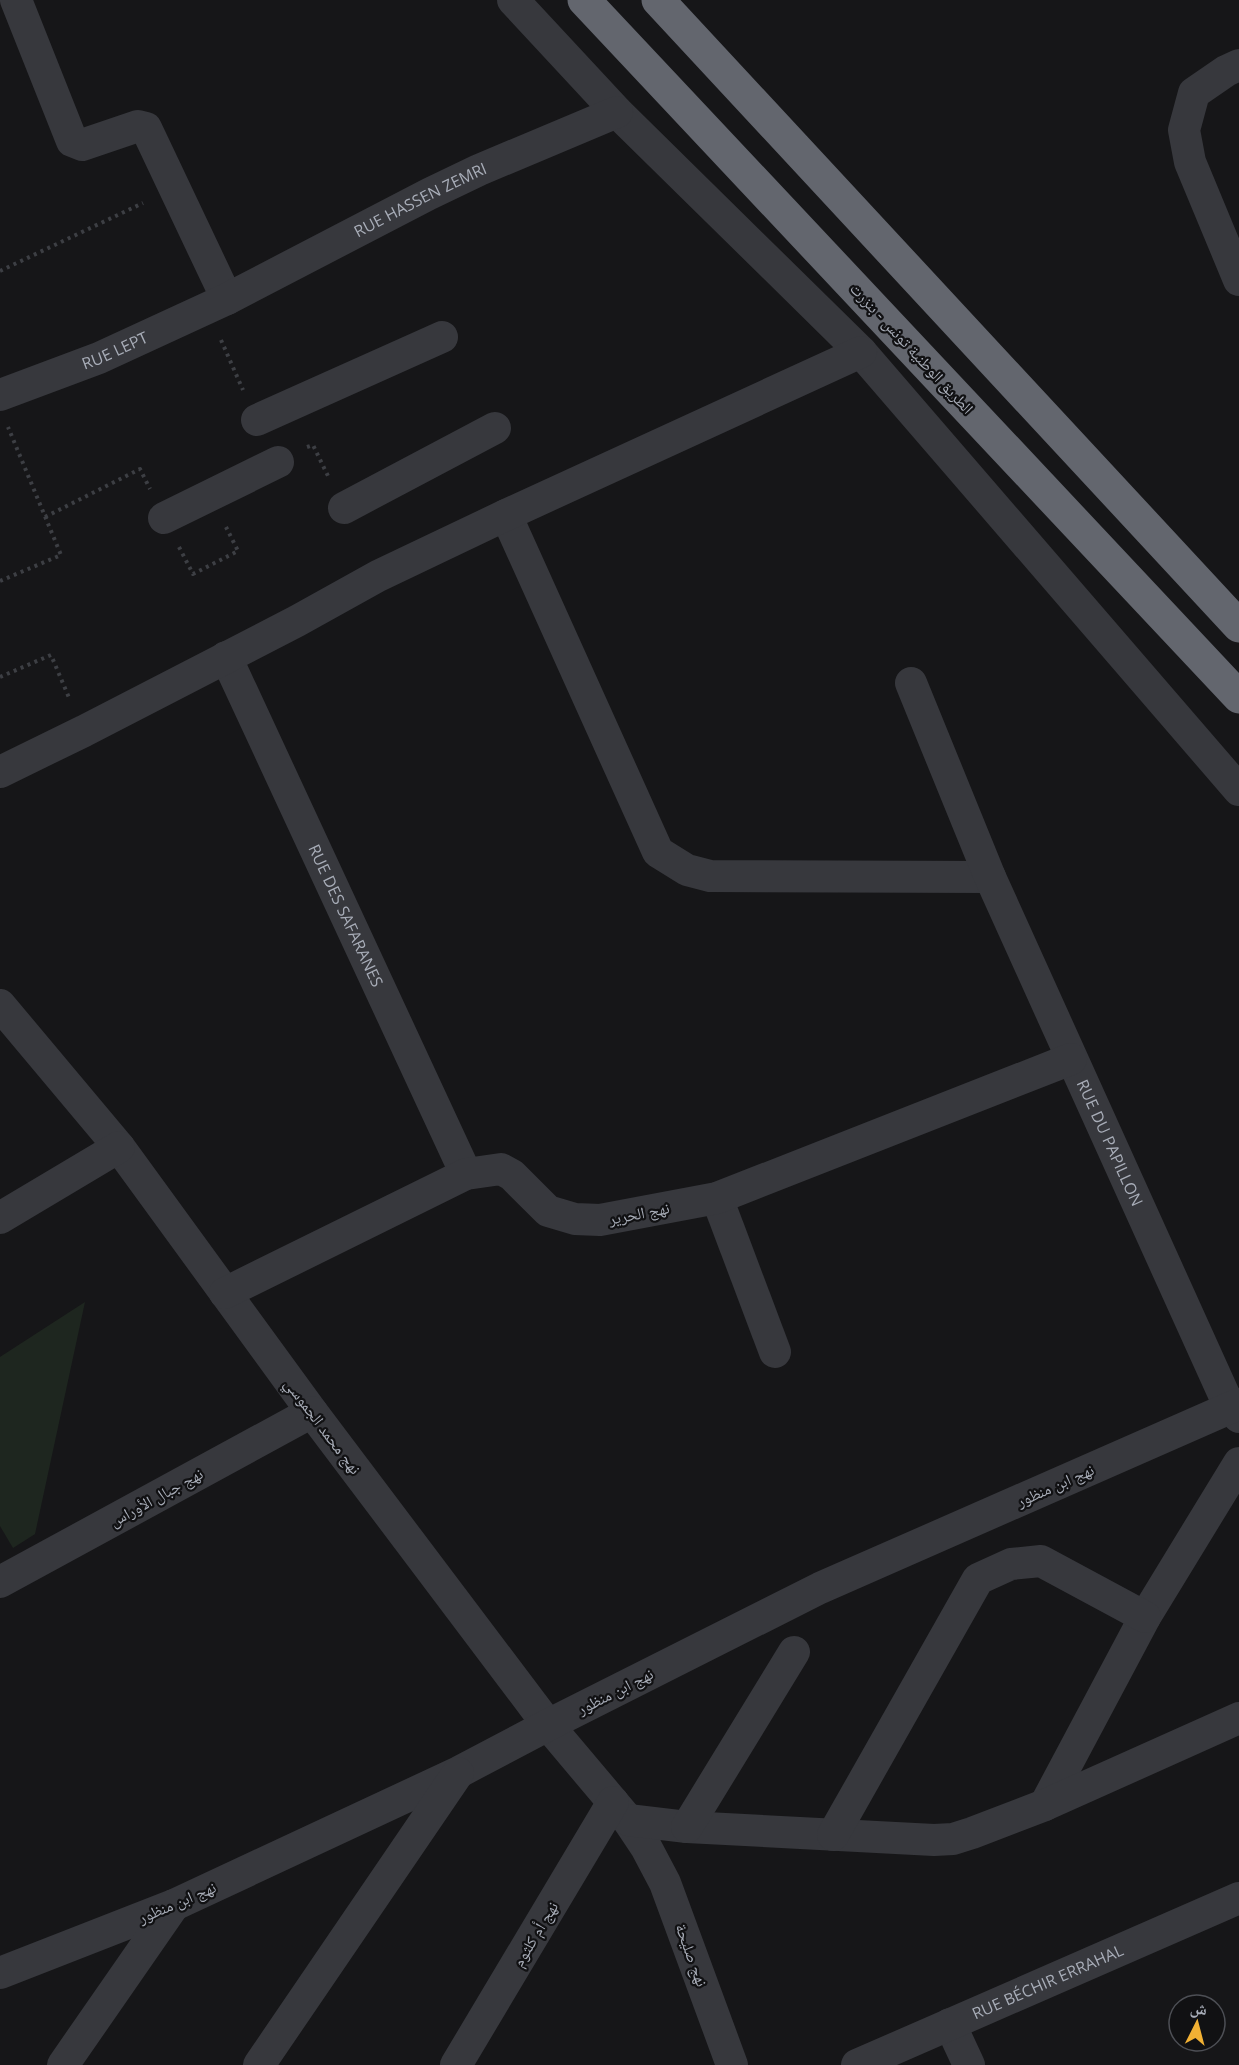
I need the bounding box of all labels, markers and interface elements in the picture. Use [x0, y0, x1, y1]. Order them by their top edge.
street label: RUE HASSEN ZEMRI [350, 157, 490, 242]
street label: الطريق الوطنية تونس - بنزرت [845, 278, 979, 418]
street label: RUE LEPT [78, 326, 151, 375]
street label: RUE DES SAFARANES [303, 841, 389, 991]
street label: RUE DU PAPILLON [1072, 1076, 1148, 1210]
street label: نهج الحرير [606, 1196, 671, 1230]
street label: نهج محمد الجموسي [278, 1373, 366, 1480]
street label: نهج ابن منظور [1012, 1458, 1097, 1512]
street label: نهج جبال الأوراس [105, 1462, 207, 1532]
street label: نهج ابن منظور [572, 1662, 657, 1720]
street label: نهج ابن منظور [134, 1876, 219, 1929]
street label: نهج أم كلثوم [507, 1897, 563, 1971]
street label: نهج صليحة [670, 1920, 714, 1990]
street label: RUE BÉCHIR ERRAHAL [968, 1939, 1127, 2024]
north arrow [1167, 1993, 1227, 2053]
text: ش [1189, 1996, 1208, 2020]

